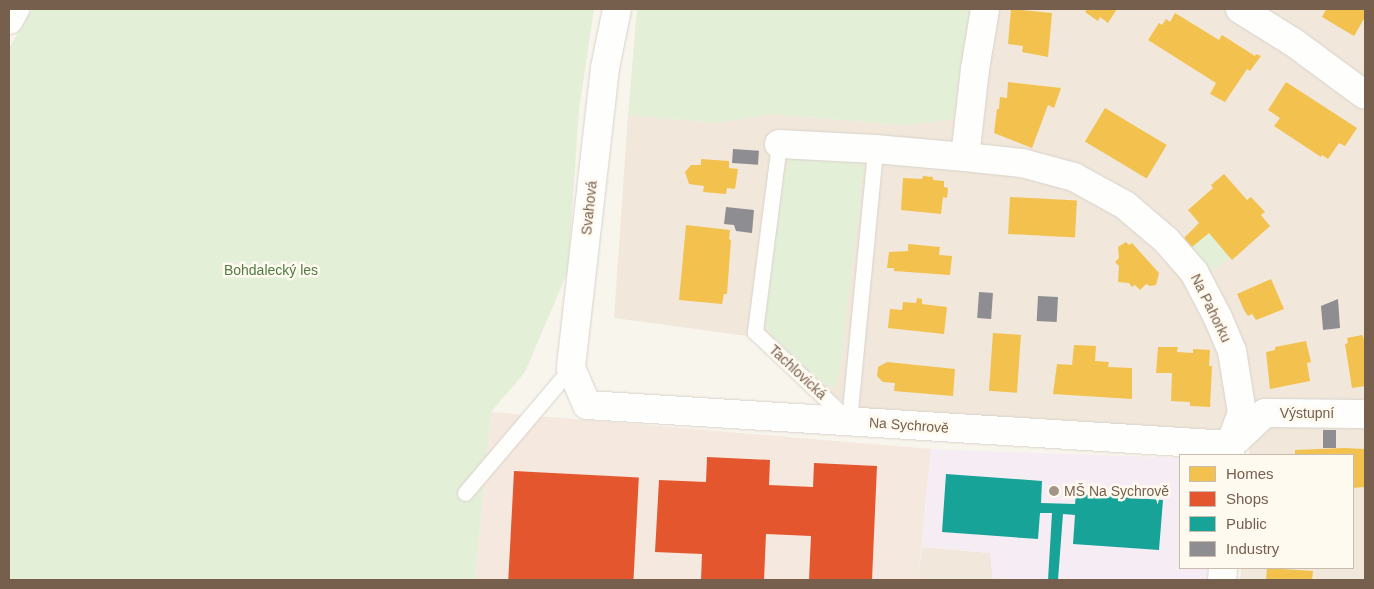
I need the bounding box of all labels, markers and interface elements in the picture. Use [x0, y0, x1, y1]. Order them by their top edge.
street label: Svahová [578, 180, 600, 236]
park label: Bohdalecký les [224, 262, 318, 278]
street label: Na Pahorku [1187, 271, 1235, 345]
street label: Tachlovická [766, 341, 830, 403]
street label: Výstupní [1280, 405, 1334, 421]
street label: Na Sychrově [868, 414, 950, 436]
legend [1179, 454, 1354, 569]
text: Homes [1226, 465, 1274, 482]
place label: MŠ Na Sychrově [1064, 483, 1169, 499]
marker: MŠ Na Sychrově [1048, 485, 1060, 497]
text: Shops [1226, 490, 1269, 507]
text: Public [1226, 515, 1267, 532]
text: Industry [1226, 540, 1279, 557]

